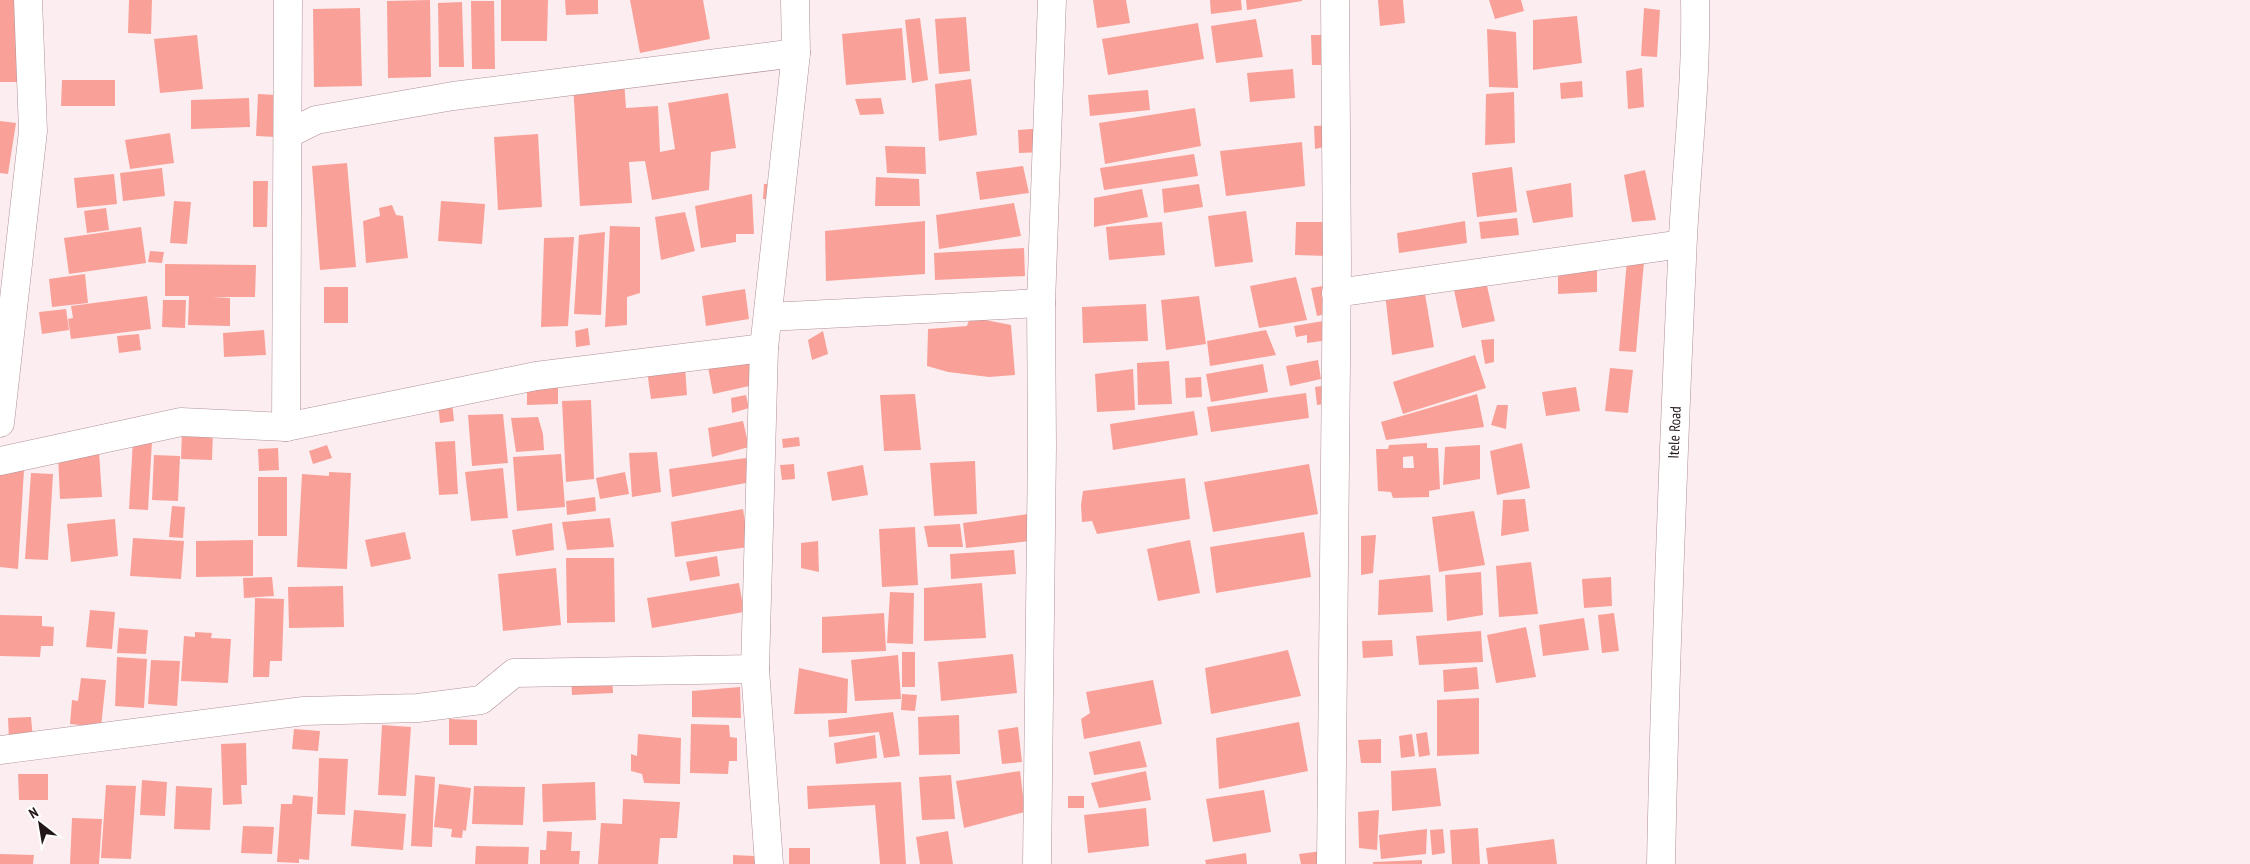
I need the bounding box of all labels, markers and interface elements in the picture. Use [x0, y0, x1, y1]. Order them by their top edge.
street label: Itele Road [1664, 406, 1685, 459]
north arrow [15, 799, 65, 849]
text: N [25, 803, 41, 823]

